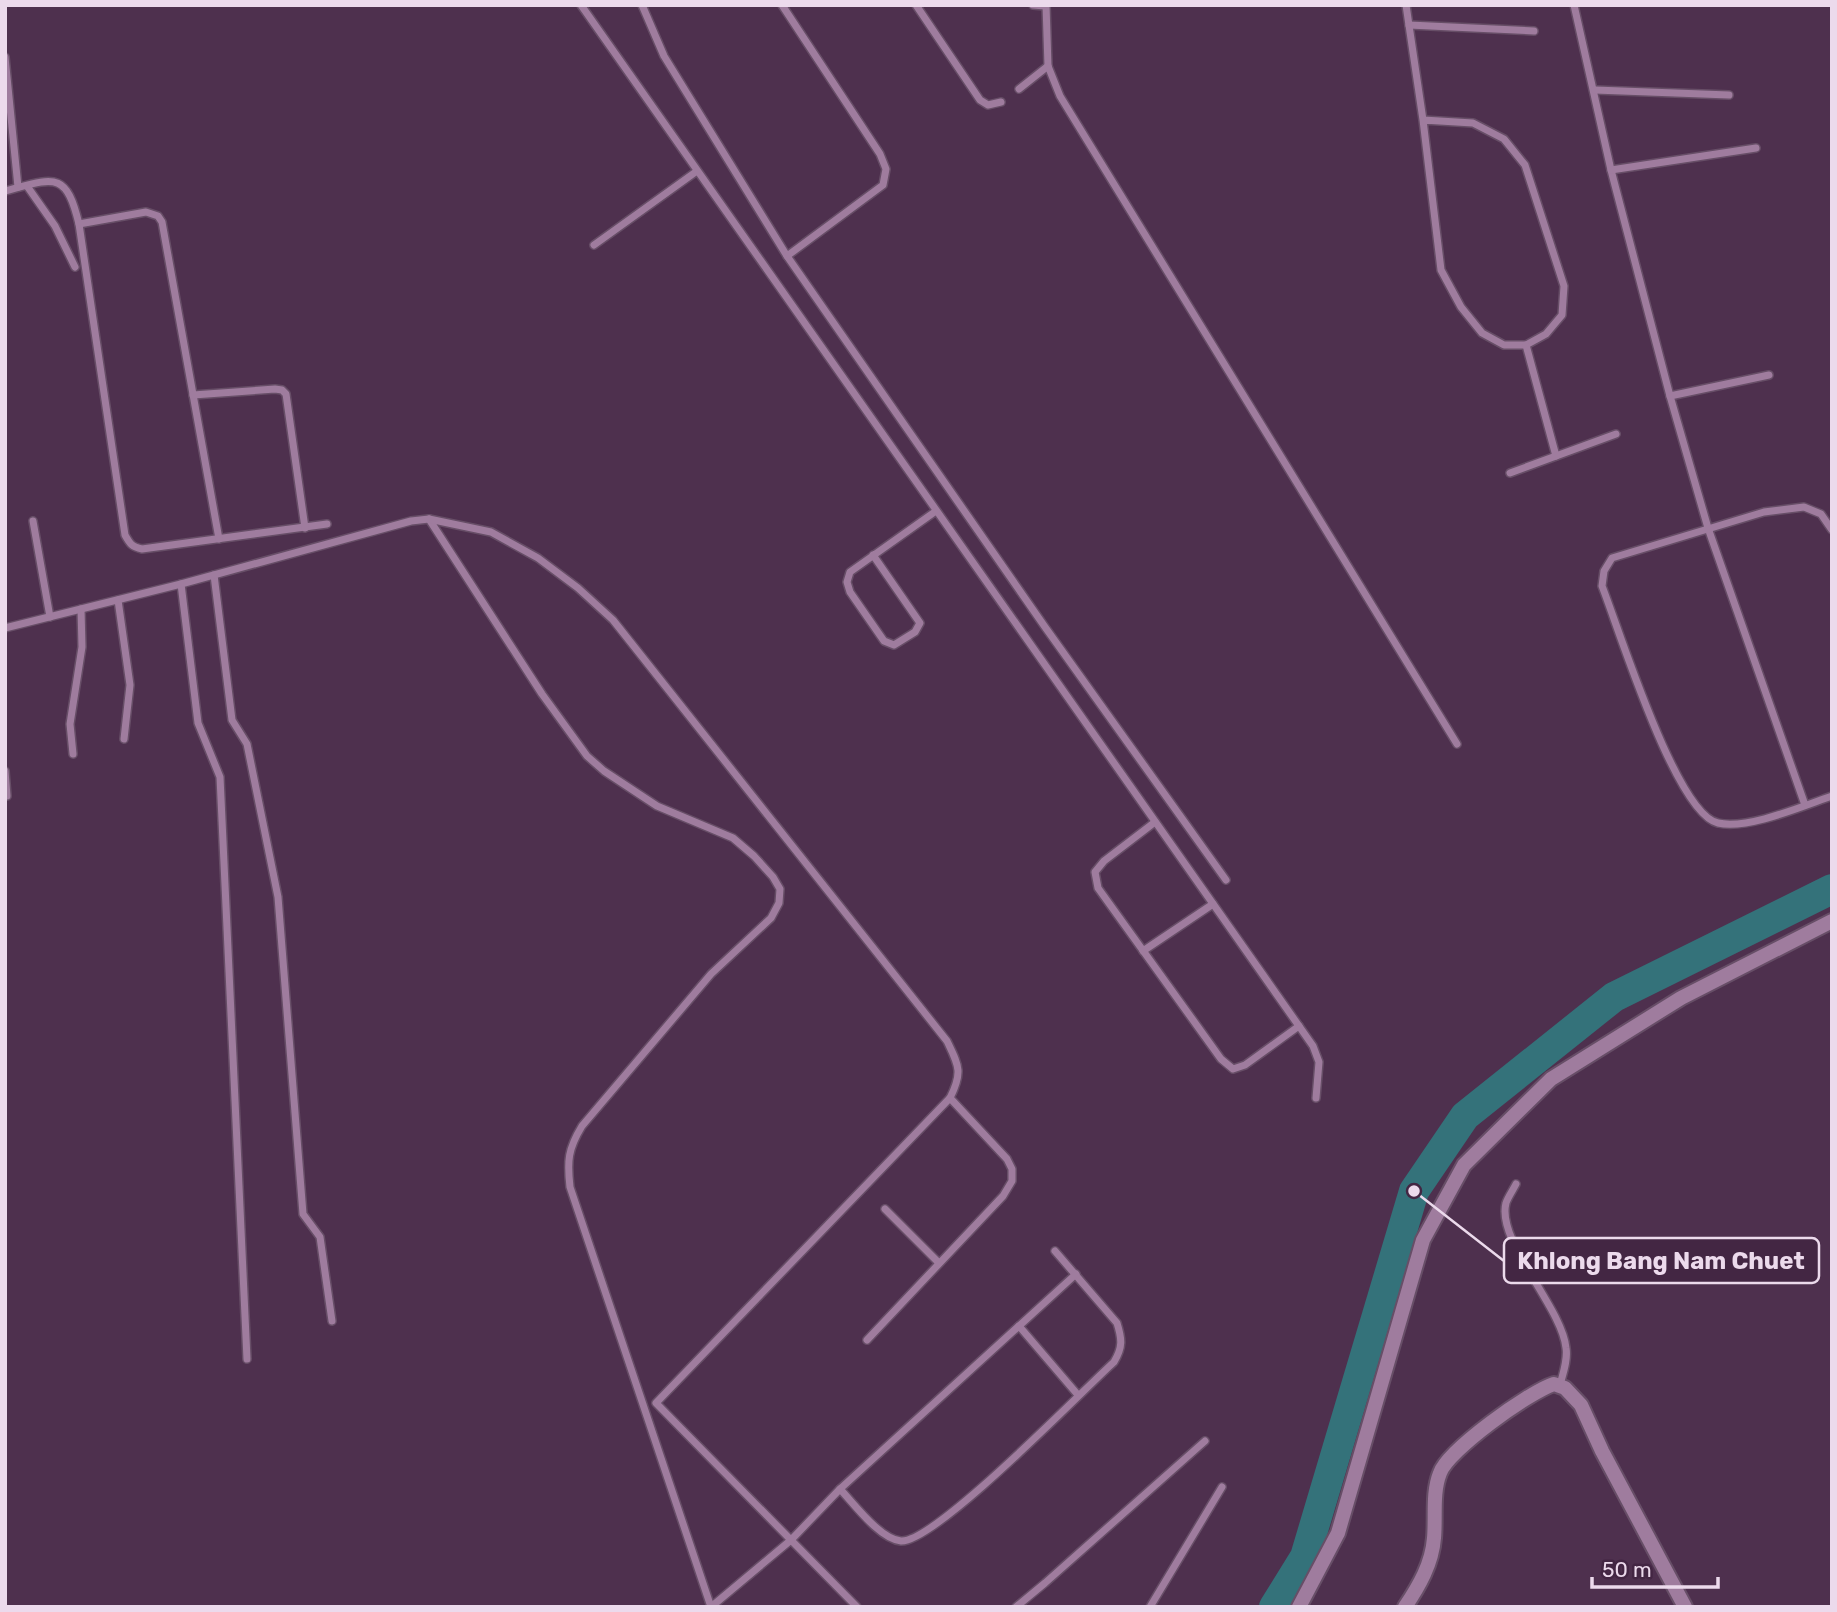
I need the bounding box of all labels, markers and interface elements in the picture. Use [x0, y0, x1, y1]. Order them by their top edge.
callout: Khlong Bang Nam Chuet [1504, 1238, 1819, 1283]
text: Khlong Bang Nam Chuet [1517, 1247, 1805, 1275]
scale bar [1592, 1546, 1718, 1590]
text: 50 m [1602, 1557, 1652, 1582]

